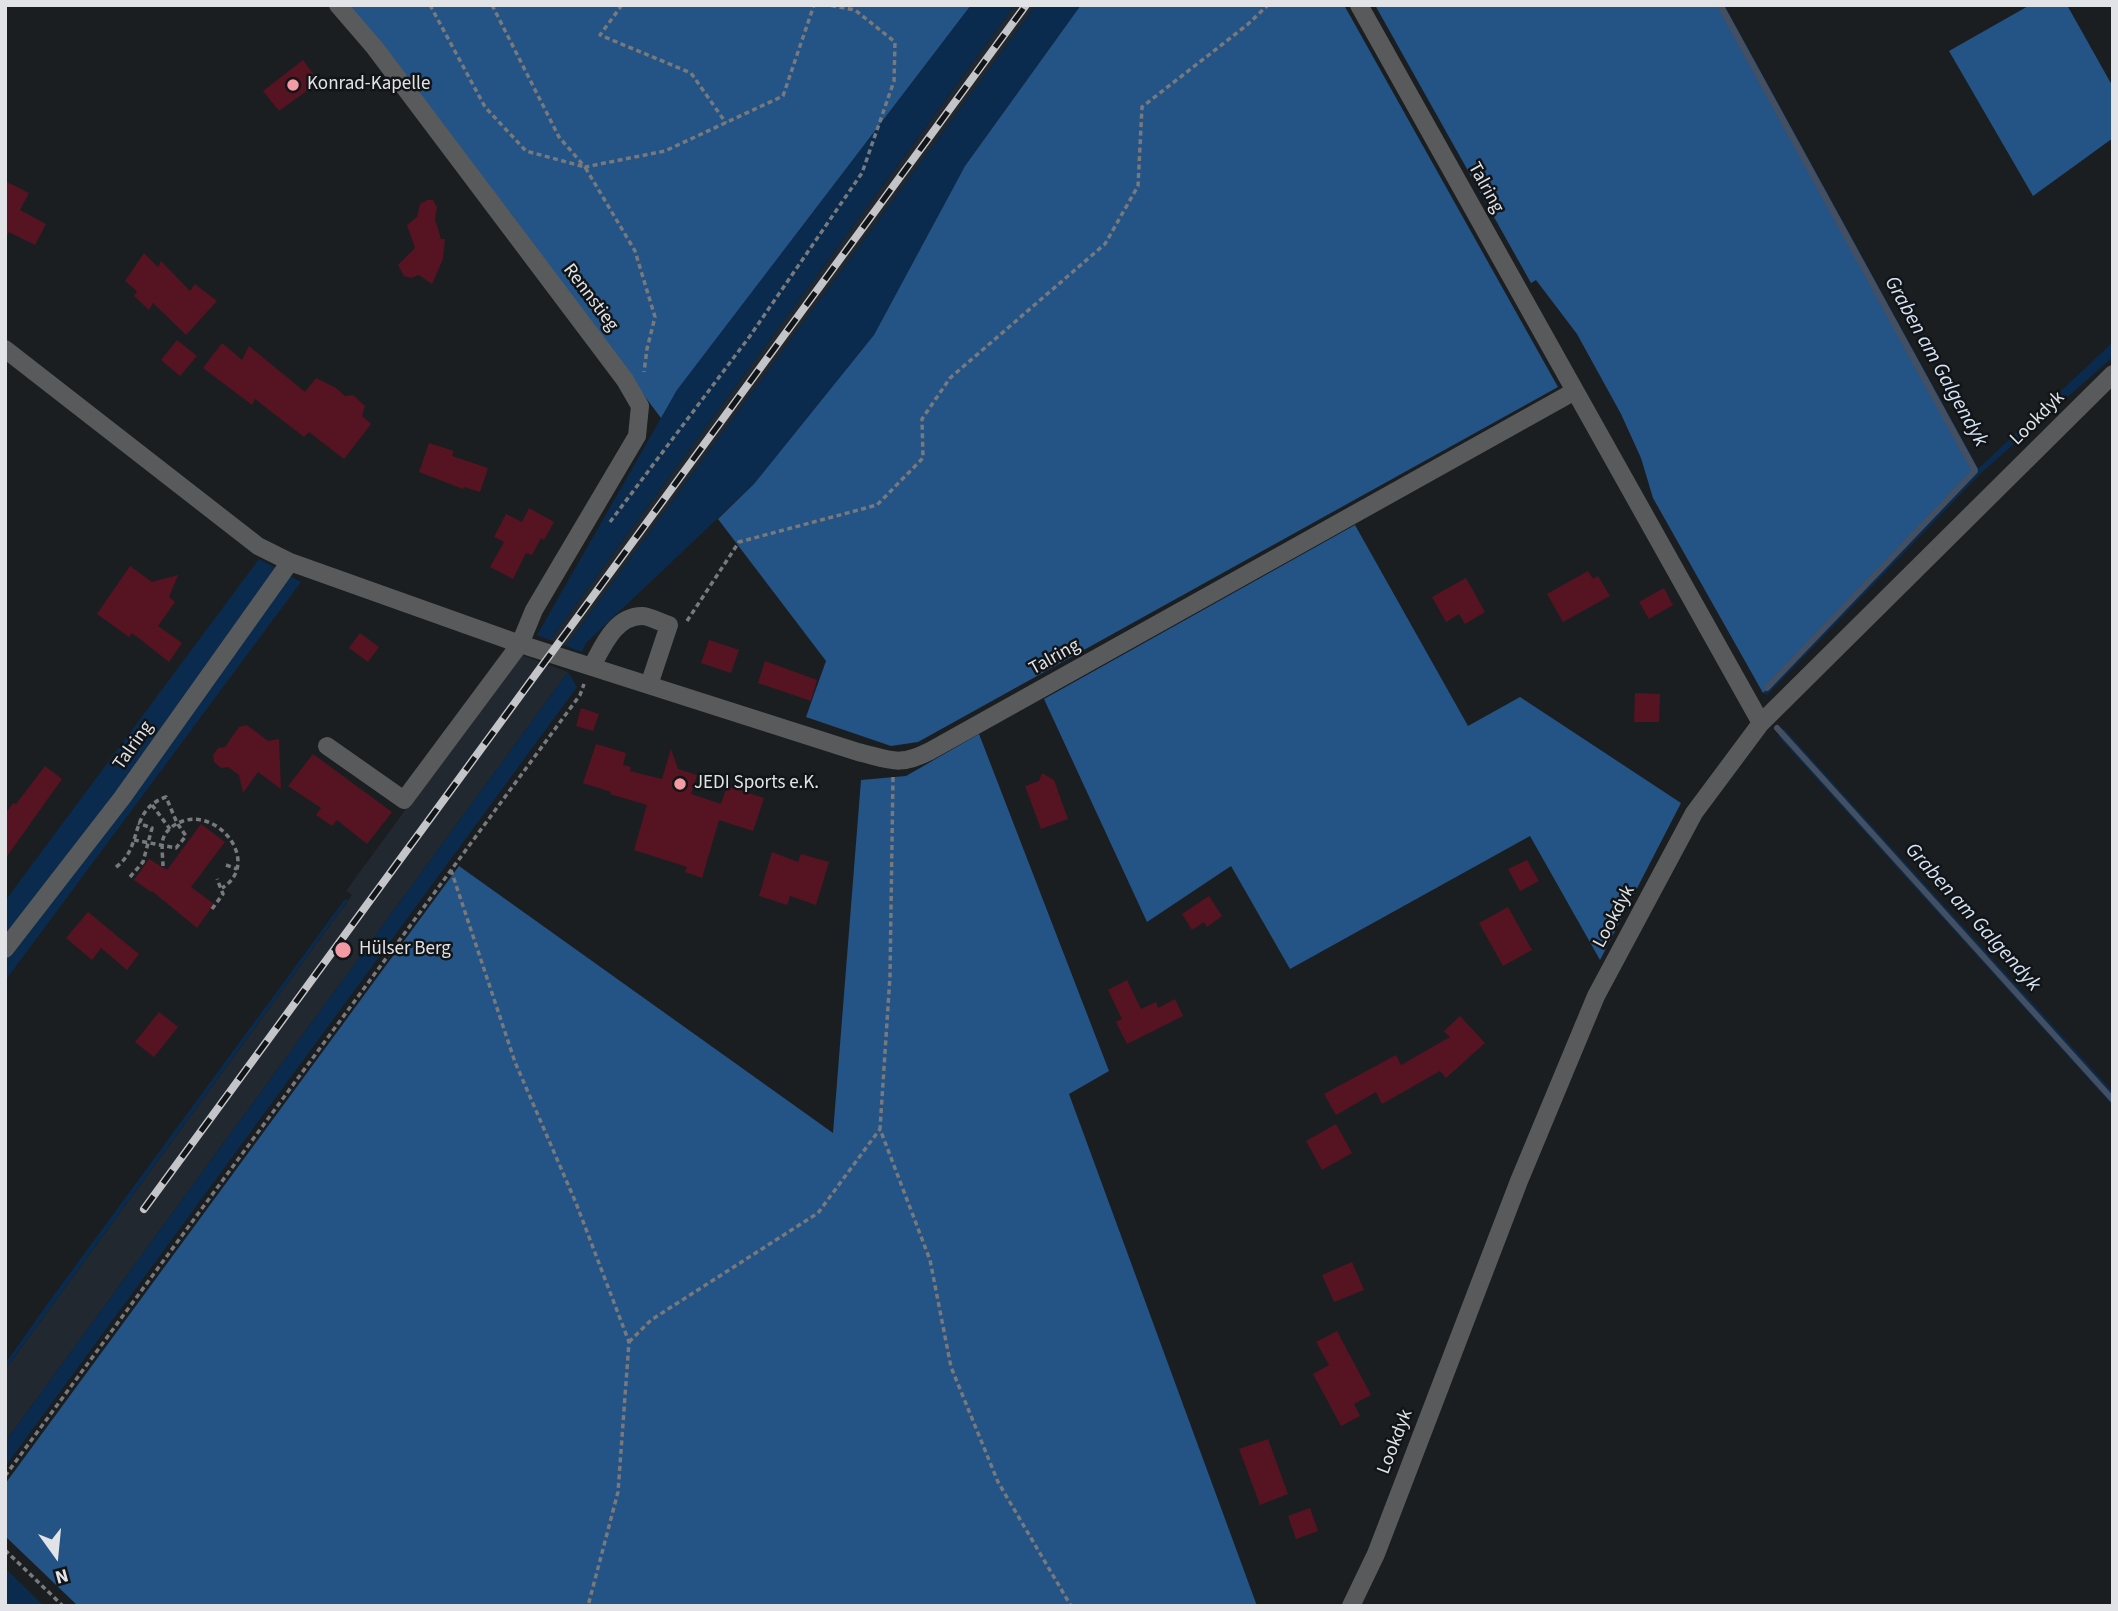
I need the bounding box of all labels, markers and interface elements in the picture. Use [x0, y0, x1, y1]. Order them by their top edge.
place label: Konrad-Kapelle [307, 74, 430, 96]
marker: Konrad-Kapelle [285, 77, 301, 93]
street label: Talring [1462, 159, 1508, 217]
street label: Rennstieg [557, 260, 623, 336]
water label: Graben am Galgendyk [1878, 272, 1992, 452]
street label: Lookdyk [2006, 387, 2070, 451]
street label: Talring [1026, 635, 1084, 681]
street label: Talring [109, 717, 159, 775]
place label: JEDI Sports e.K. [694, 773, 819, 795]
marker: JEDI Sports e.K. [672, 776, 688, 792]
water label: Graben am Galgendyk [1899, 839, 2045, 997]
street label: Lookdyk [1589, 882, 1641, 952]
place label: Hülser Berg [359, 939, 451, 961]
marker: Hülser Berg [333, 940, 353, 960]
street label: Lookdyk [1373, 1406, 1419, 1478]
north arrow [21, 1520, 91, 1590]
text: N [52, 1561, 71, 1590]

